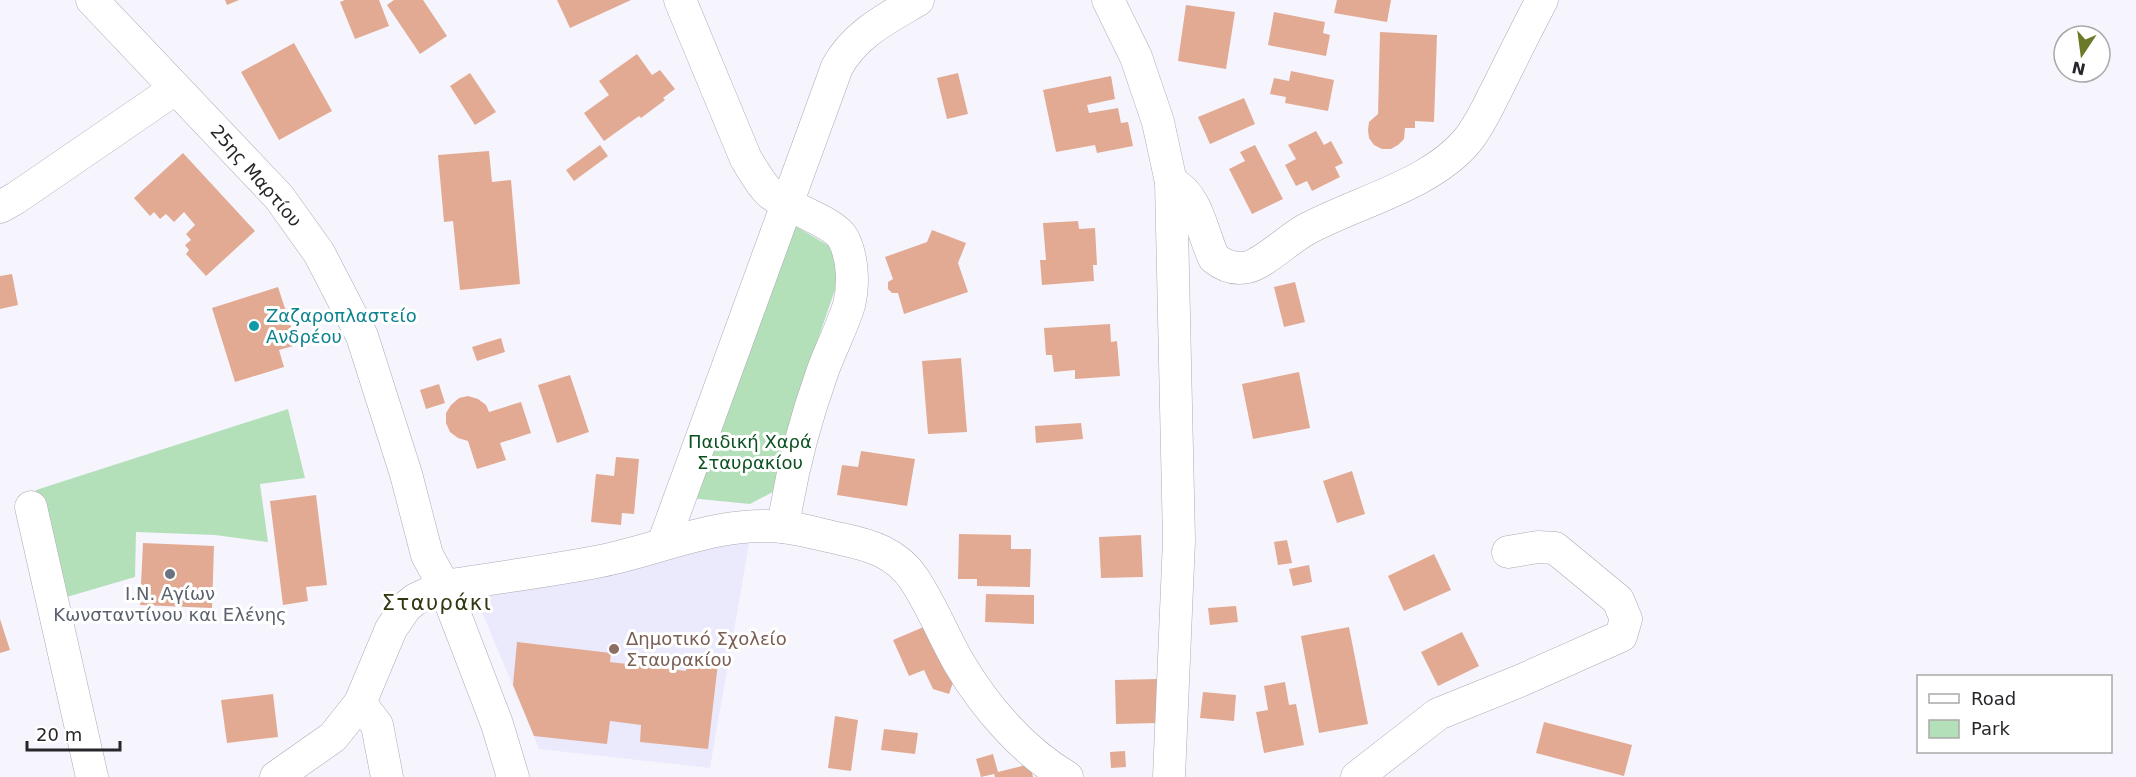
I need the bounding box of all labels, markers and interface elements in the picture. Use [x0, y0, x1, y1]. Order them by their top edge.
north arrow [2052, 24, 2112, 84]
text: N [2070, 57, 2087, 79]
street label: 25ης Μαρτίου [207, 121, 306, 231]
place label: Ζαζαροπλαστείο Ανδρέου [266, 305, 417, 347]
marker: Ζαζαροπλαστείο Ανδρέου [247, 319, 261, 333]
park label: Παιδική Χαρά Σταυρακίου [688, 431, 812, 473]
marker: Ι.Ν. Αγίων Κωνσταντίνου και Ελένης [163, 567, 177, 581]
place label: Ι.Ν. Αγίων Κωνσταντίνου και Ελένης [53, 583, 287, 625]
district label: Σταυράκι [382, 591, 492, 615]
place label: Δημοτικό Σχολείο Σταυρακίου [626, 628, 787, 670]
marker: Δημοτικό Σχολείο Σταυρακίου [607, 642, 621, 656]
legend [1917, 675, 2112, 753]
text: Road [1971, 688, 2016, 709]
scale bar [27, 714, 120, 752]
text: Park [1971, 718, 2010, 739]
text: 20 m [36, 724, 82, 745]

